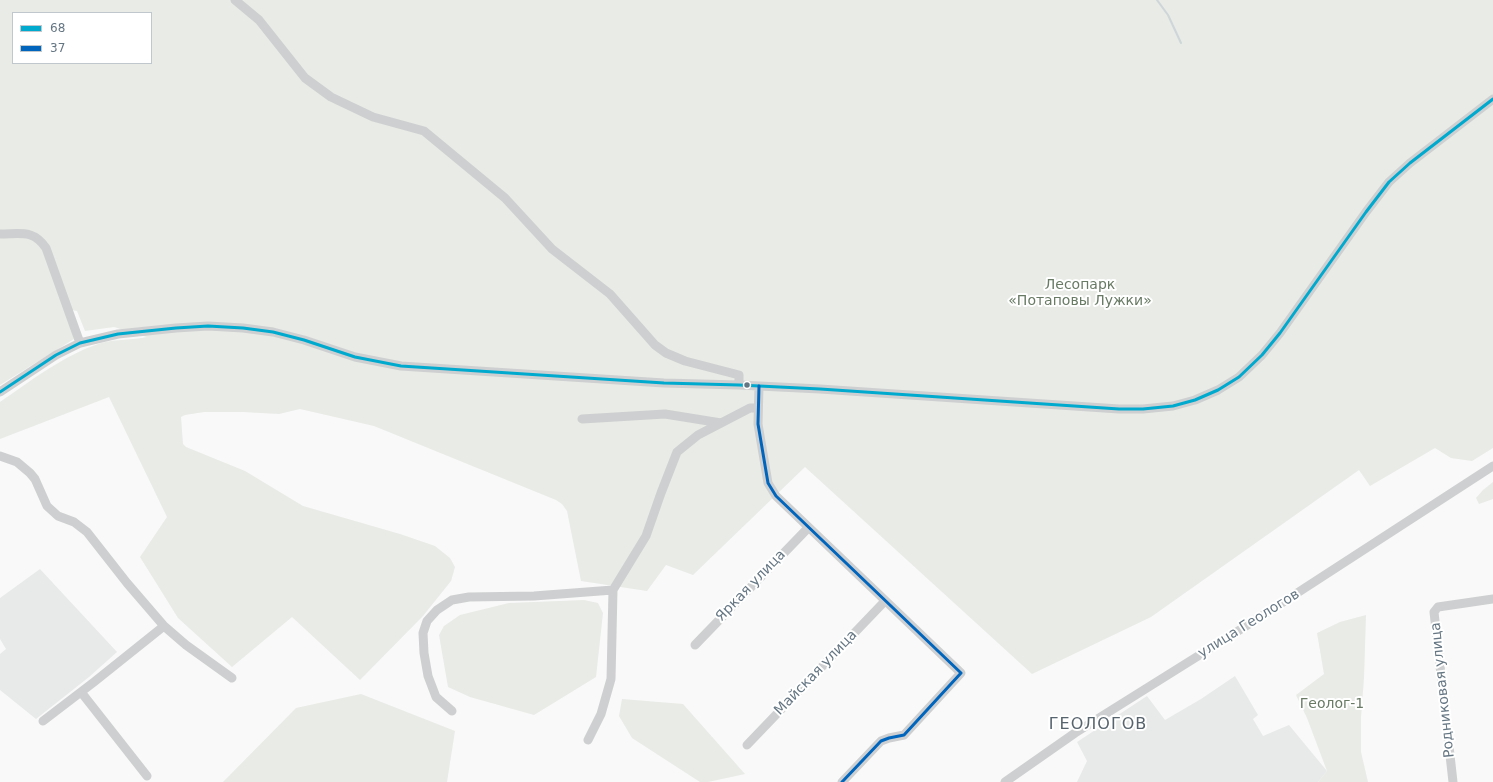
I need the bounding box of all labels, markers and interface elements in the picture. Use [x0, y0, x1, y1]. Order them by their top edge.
legend [12, 12, 152, 64]
text: 68 [50, 21, 65, 35]
text: 37 [50, 41, 65, 55]
park label: Лесопарк «Потаповы Лужки» [1008, 277, 1152, 310]
unlabelled marker [742, 380, 752, 390]
street label: Яркая улица [713, 547, 789, 625]
street label: улица Геологов [1195, 586, 1303, 662]
street label: Родниковая улица [1428, 621, 1458, 759]
street label: Майская улица [771, 627, 861, 719]
park label: Геолог-1 [1300, 696, 1364, 712]
district label: ГЕОЛОГОВ [1049, 715, 1147, 735]

